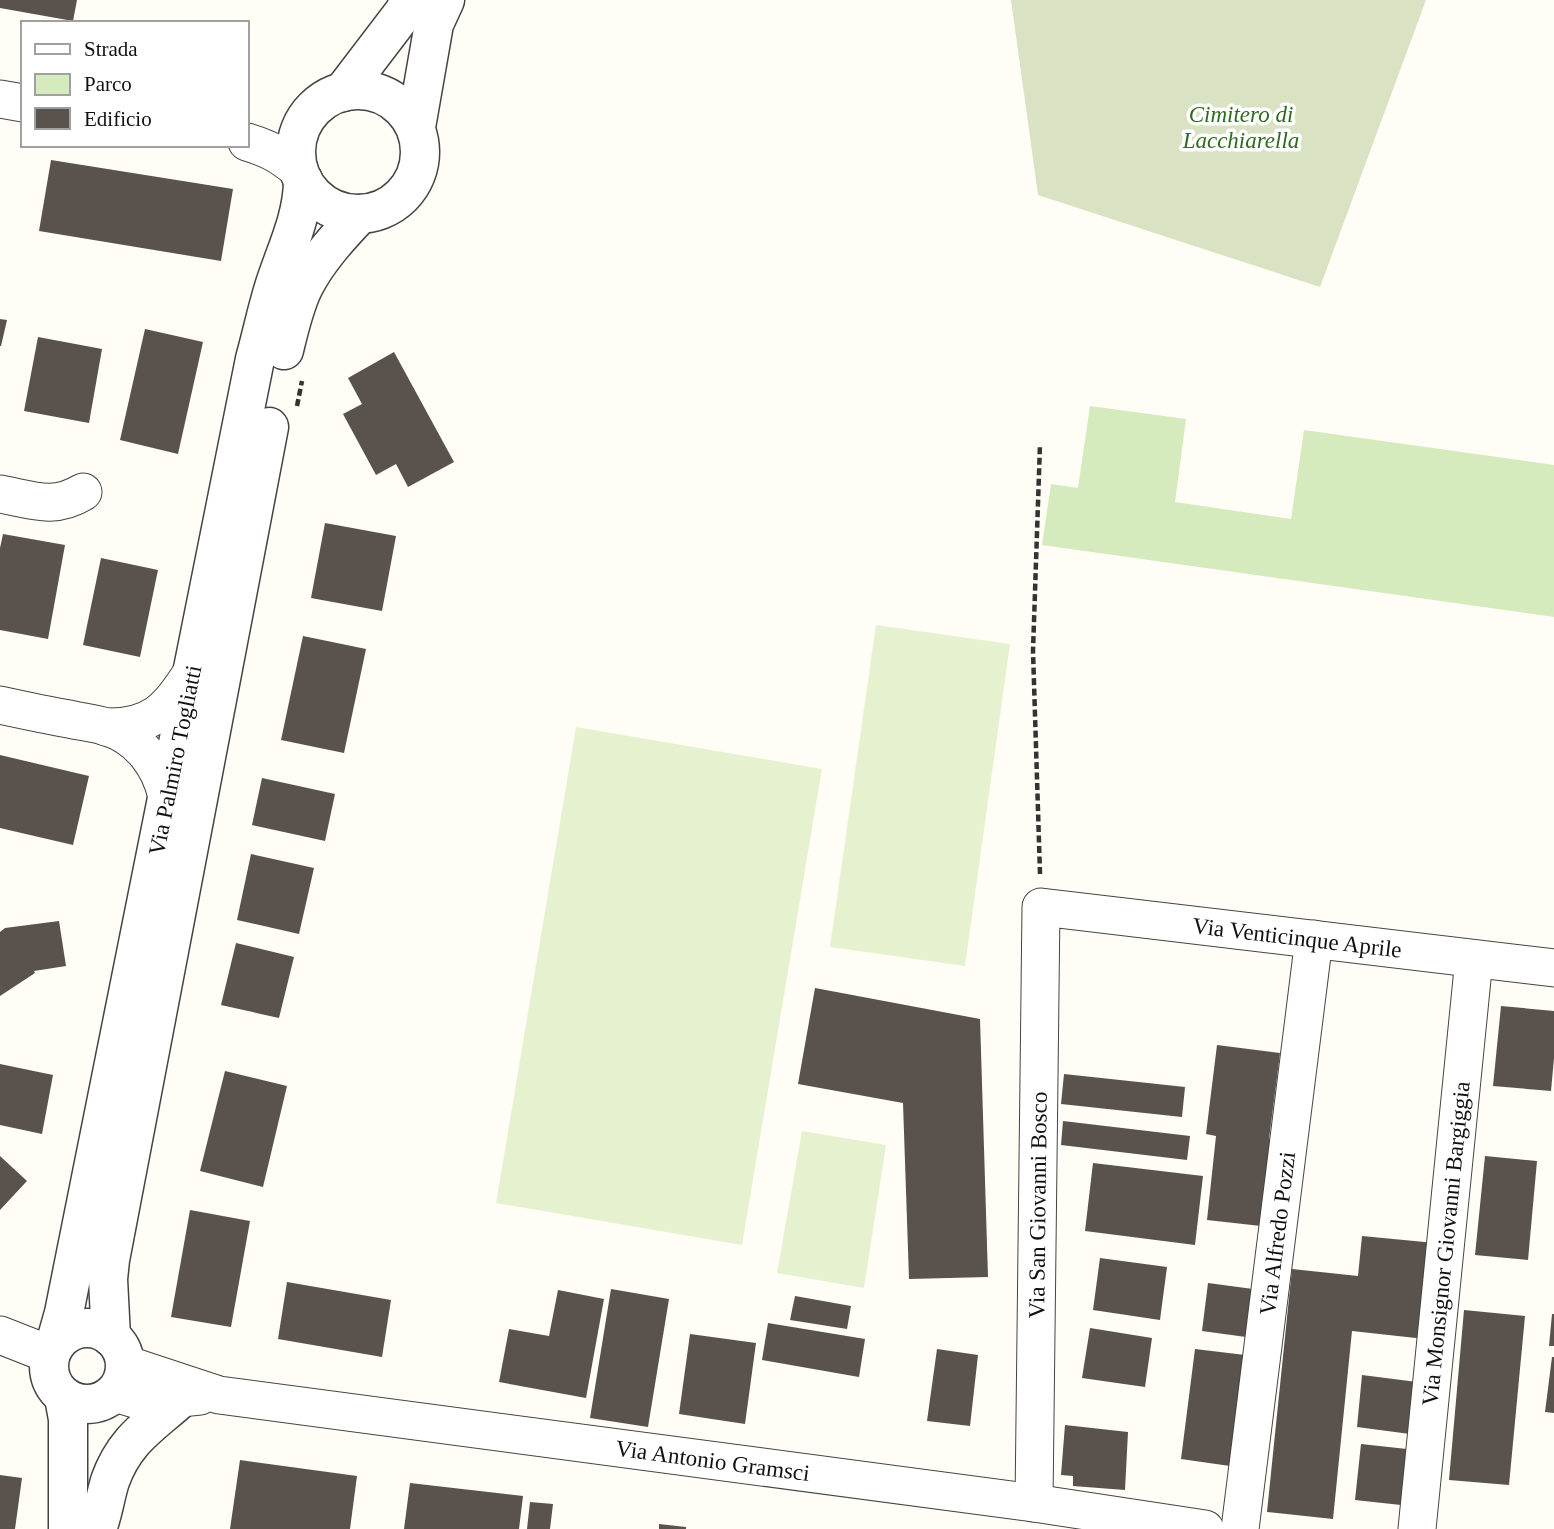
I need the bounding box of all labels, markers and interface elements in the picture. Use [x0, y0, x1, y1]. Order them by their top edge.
legend [21, 21, 248, 147]
text: Strada [84, 37, 138, 61]
text: Parco [84, 72, 132, 96]
park label: Cimitero di Lacchiarella [1182, 102, 1299, 153]
text: Edificio [84, 107, 152, 131]
street label: Via Palmiro Togliatti [143, 663, 206, 857]
street label: Via Venticinque Aprile [1191, 913, 1403, 962]
street label: Via Monsignor Giovanni Bargiggia [1417, 1080, 1474, 1407]
street label: Via San Giovanni Bosco [1024, 1092, 1051, 1319]
street label: Via Alfredo Pozzi [1254, 1150, 1300, 1317]
street label: Via Antonio Gramsci [614, 1435, 811, 1486]

